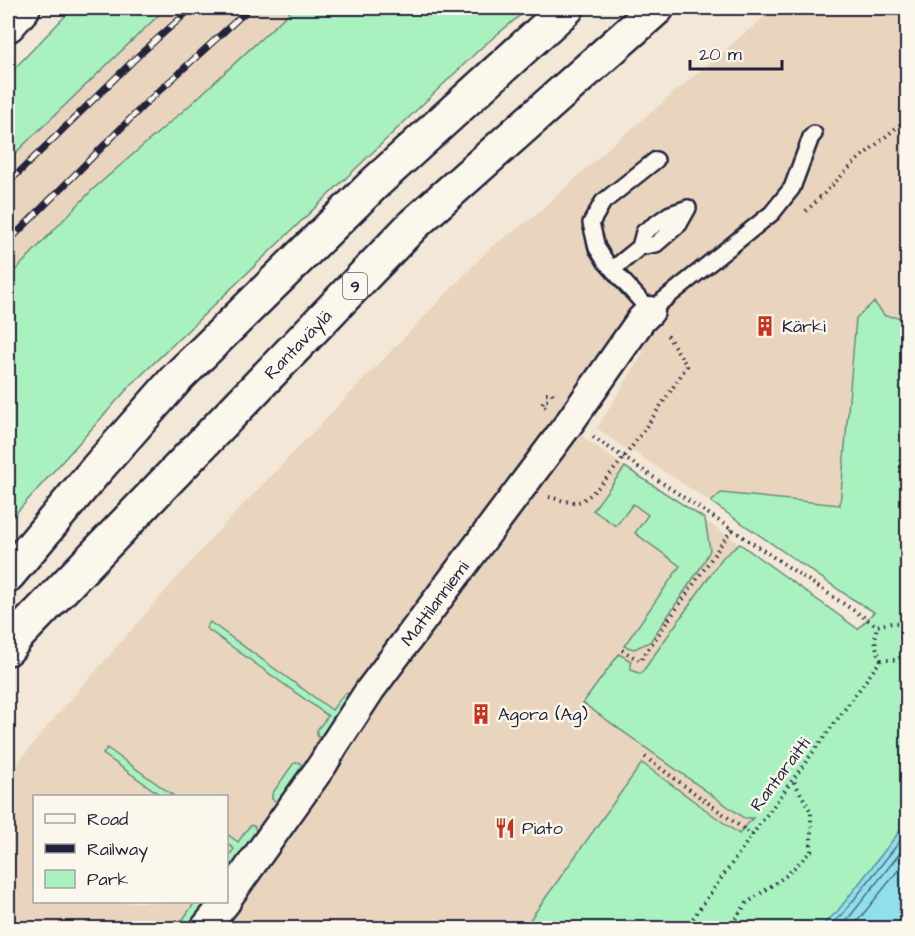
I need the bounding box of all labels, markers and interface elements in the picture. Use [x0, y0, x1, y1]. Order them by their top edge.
scale bar [690, 33, 782, 71]
text: 20 m [699, 42, 742, 67]
road number: 9 [343, 273, 367, 299]
street label: Rantaväylä [259, 304, 338, 385]
building icon: Kärki [753, 314, 777, 338]
place label: Kärki [782, 314, 826, 339]
street label: Mattilanniemi [395, 556, 475, 651]
building icon: Agora (Ag) [469, 702, 493, 726]
place label: Agora (Ag) [498, 702, 588, 728]
street label: Rantaraitti [744, 732, 817, 816]
legend [33, 795, 228, 903]
text: Road [87, 807, 128, 832]
restaurant icon: Piato [493, 816, 517, 840]
place label: Piato [522, 816, 563, 841]
text: Railway [87, 837, 148, 863]
text: Park [87, 867, 129, 892]

